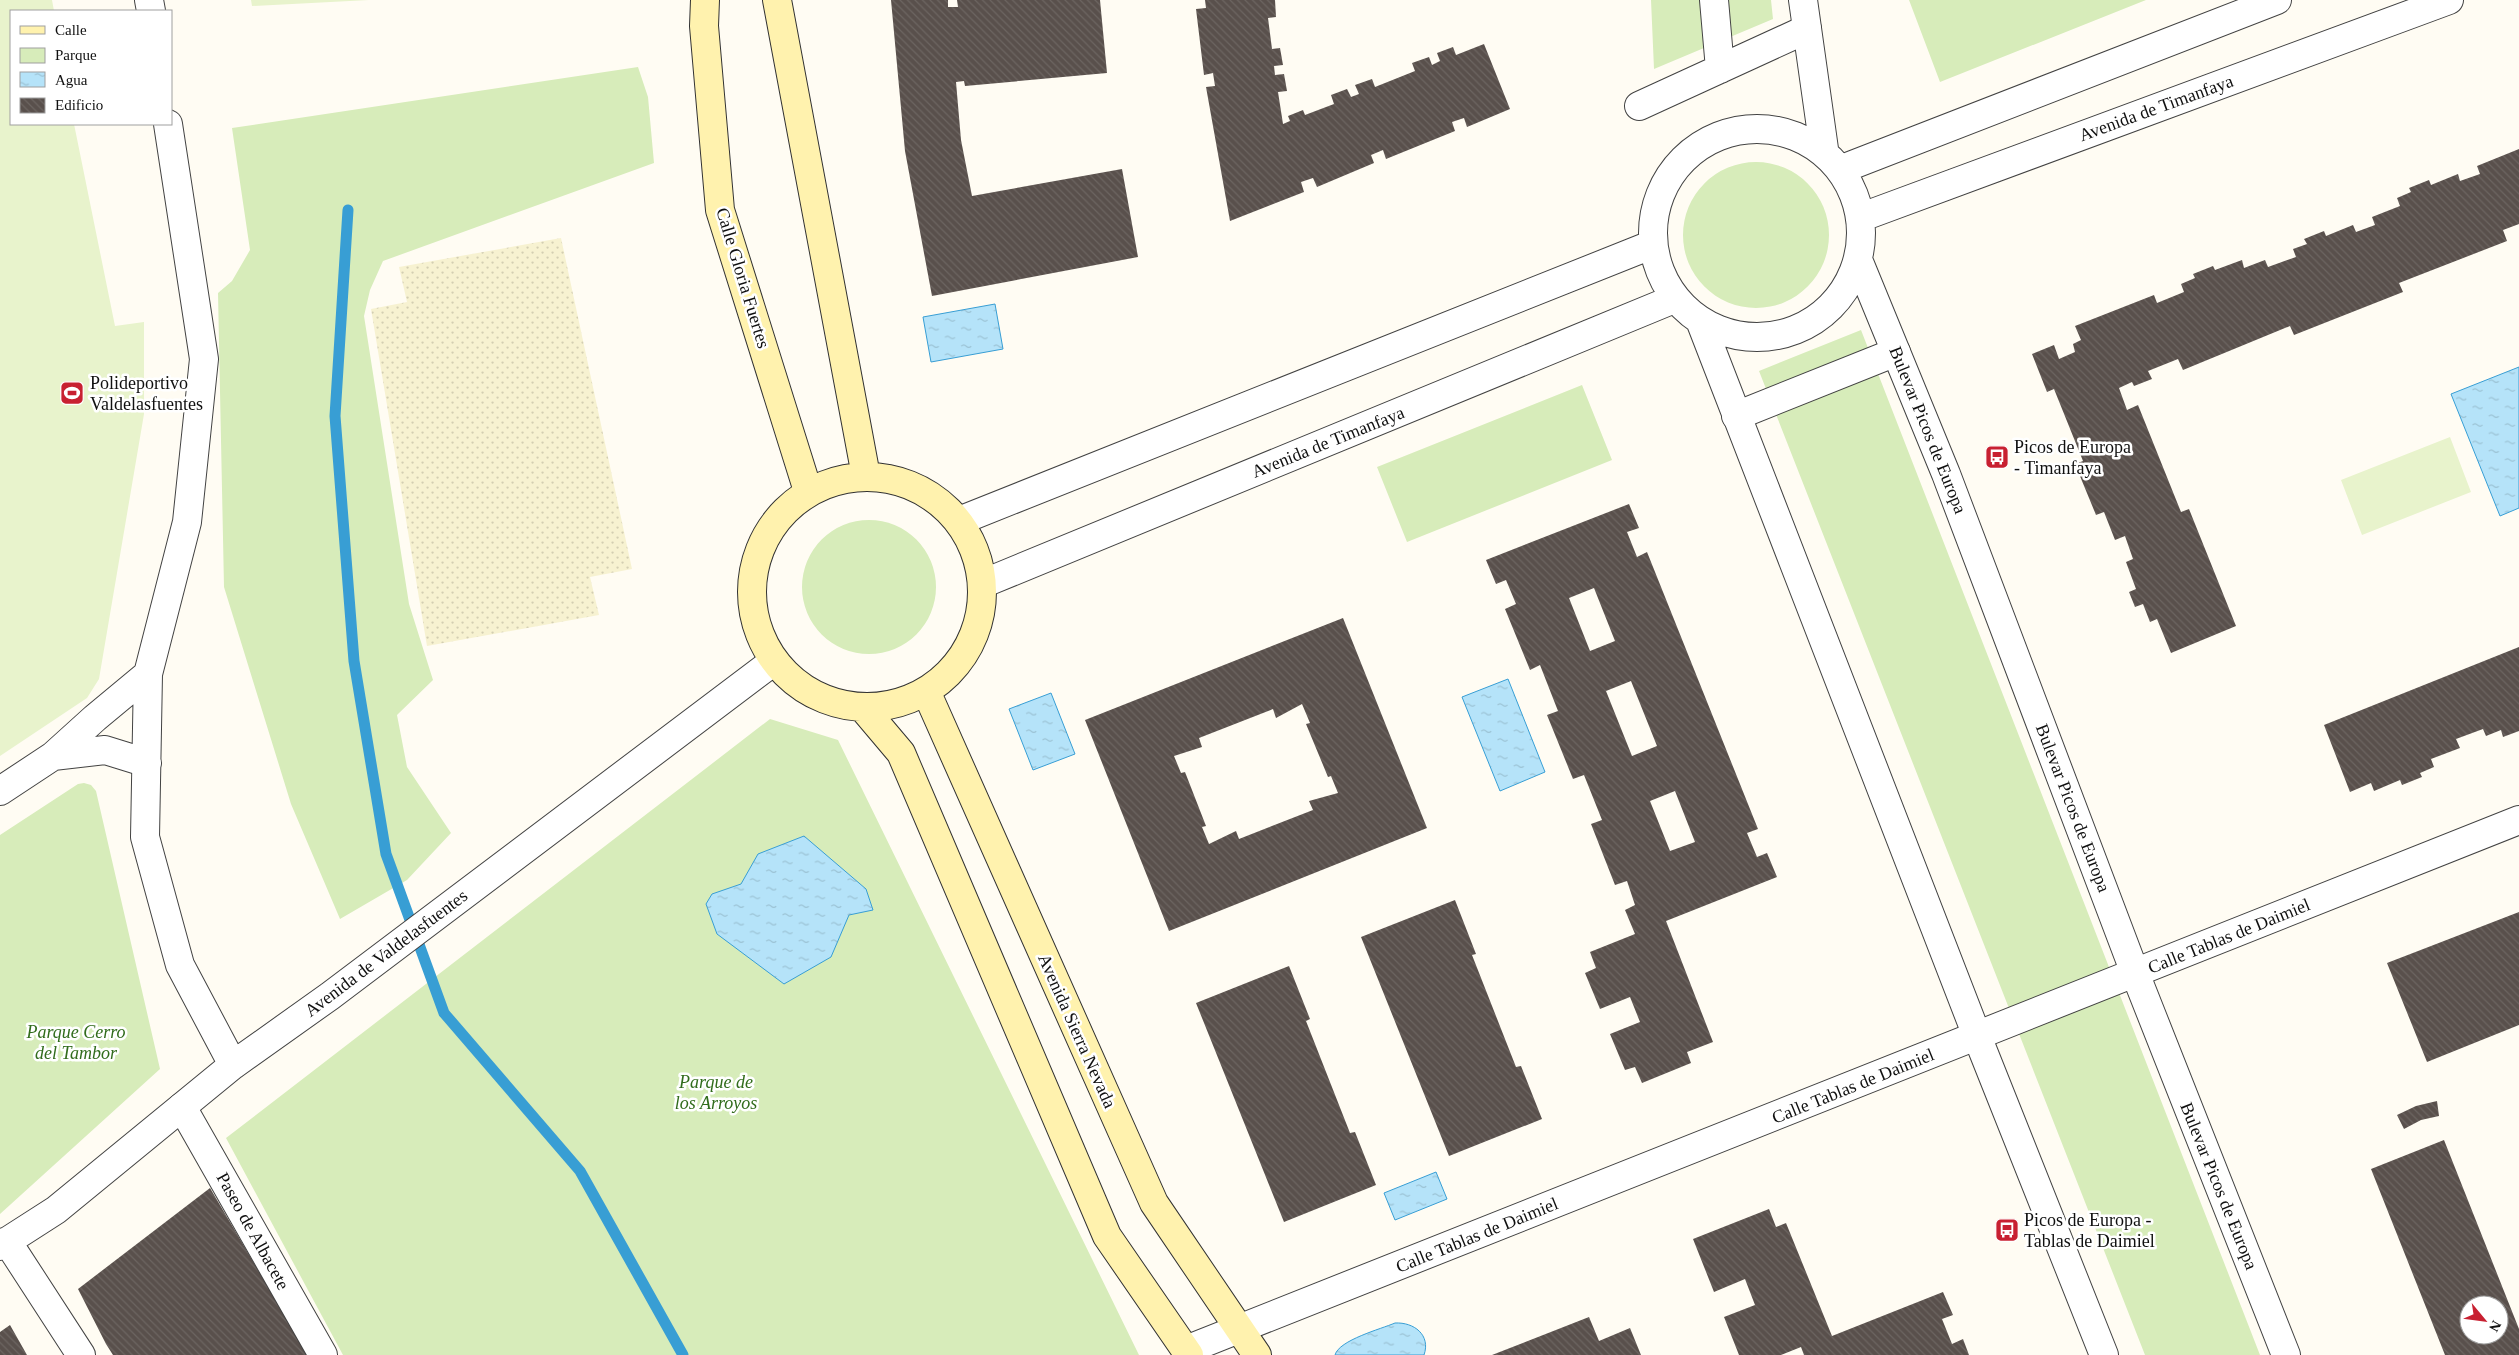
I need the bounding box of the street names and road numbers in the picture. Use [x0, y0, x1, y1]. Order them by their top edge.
street label: Avenida de Timanfaya [2076, 71, 2236, 145]
street label: Calle Gloria Fuertes [712, 205, 774, 351]
street label: Bulevar Picos de Europa [1885, 344, 1971, 516]
street label: Avenida de Timanfaya [1249, 402, 1407, 482]
street label: Bulevar Picos de Europa [2032, 721, 2114, 895]
street label: Avenida de Valdelasfuentes [301, 885, 471, 1021]
street label: Calle Tablas de Daimiel [2145, 894, 2313, 978]
street label: Avenida Sierra Nevada [1034, 951, 1120, 1111]
street label: Calle Tablas de Daimiel [1769, 1044, 1937, 1128]
street label: Bulevar Picos de Europa [2176, 1100, 2262, 1272]
street label: Paseo de Albacete [213, 1169, 293, 1293]
street label: Calle Tablas de Daimiel [1393, 1193, 1561, 1277]

